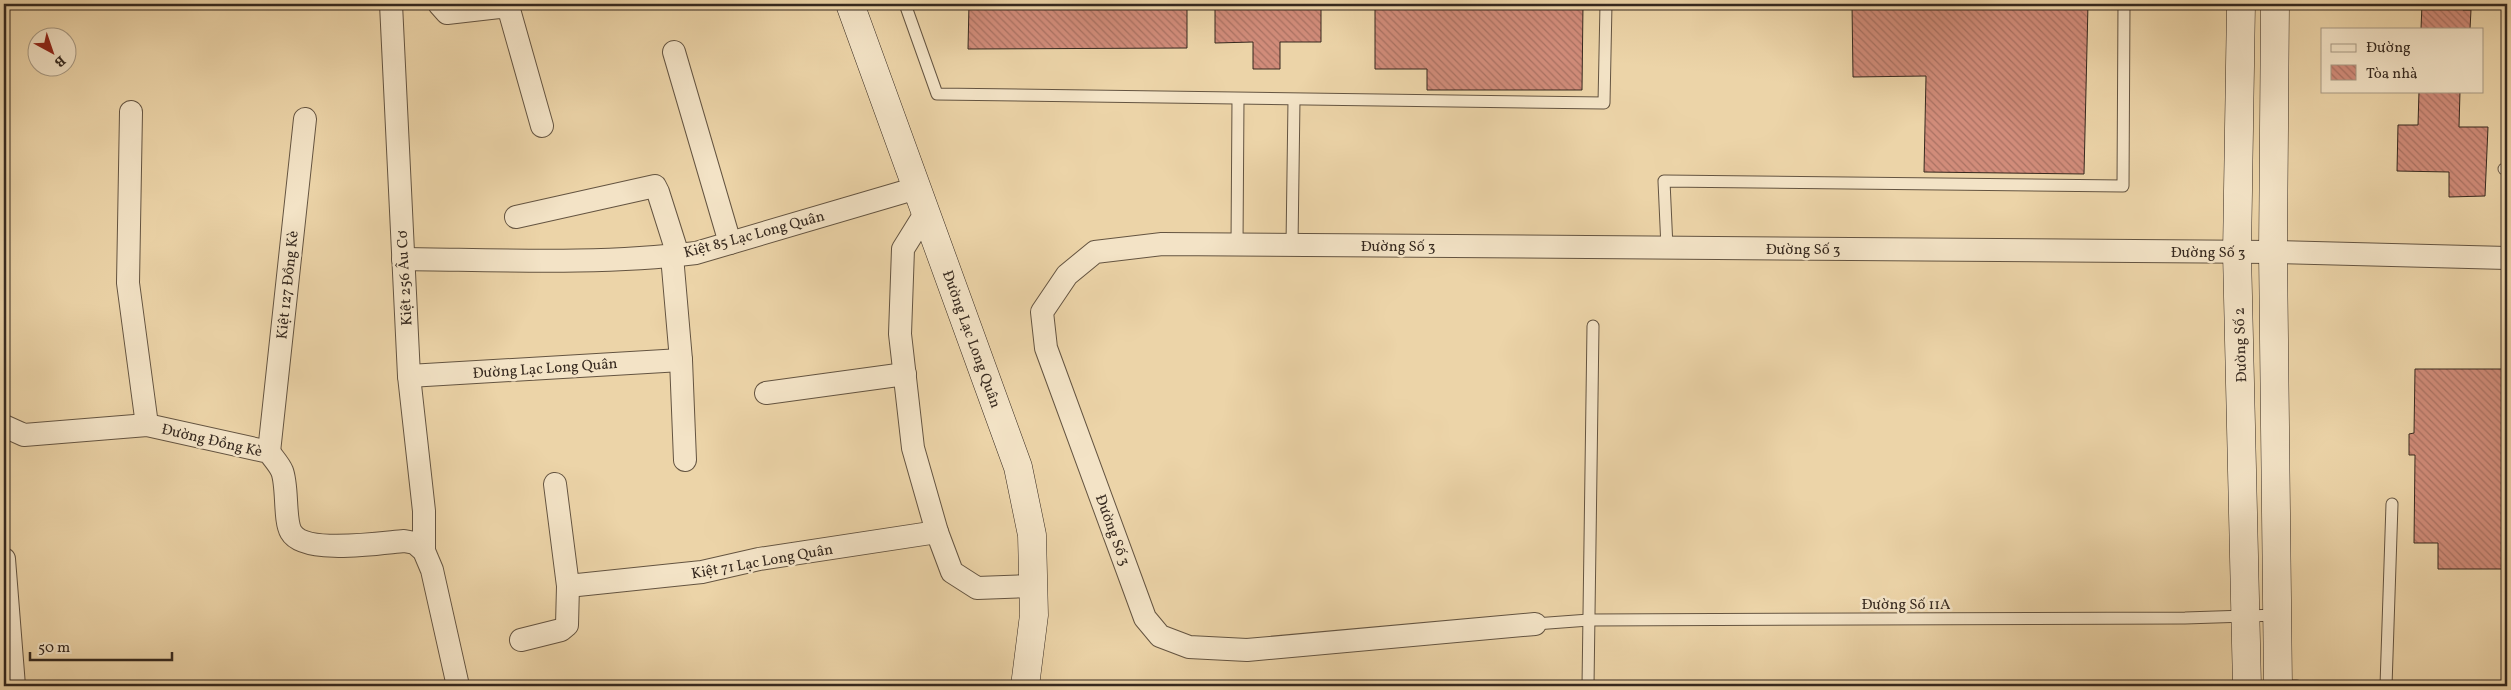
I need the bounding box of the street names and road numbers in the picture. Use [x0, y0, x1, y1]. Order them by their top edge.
street label: Kiệt 85 Lạc Long Quân [682, 207, 827, 264]
street label: Kiệt 127 Đồng Kè [272, 230, 305, 340]
street label: Kiệt 256 Âu Cơ [393, 230, 418, 326]
street label: Đường Số 3 [1361, 237, 1435, 258]
street label: Đường Số 3 [1766, 240, 1840, 261]
street label: Đường Số 3 [2171, 243, 2245, 264]
street label: Đường Lạc Long Quân [936, 268, 1005, 411]
street label: Đường Số 2 [2230, 307, 2253, 383]
street label: Đường Lạc Long Quân [472, 354, 618, 385]
street label: Đường Đồng Kè [159, 420, 264, 463]
street label: Đường Số 3 [1089, 492, 1134, 569]
street label: Kiệt 71 Lạc Long Quân [690, 540, 835, 585]
street label: Đường Số 11A [1861, 595, 1951, 616]

